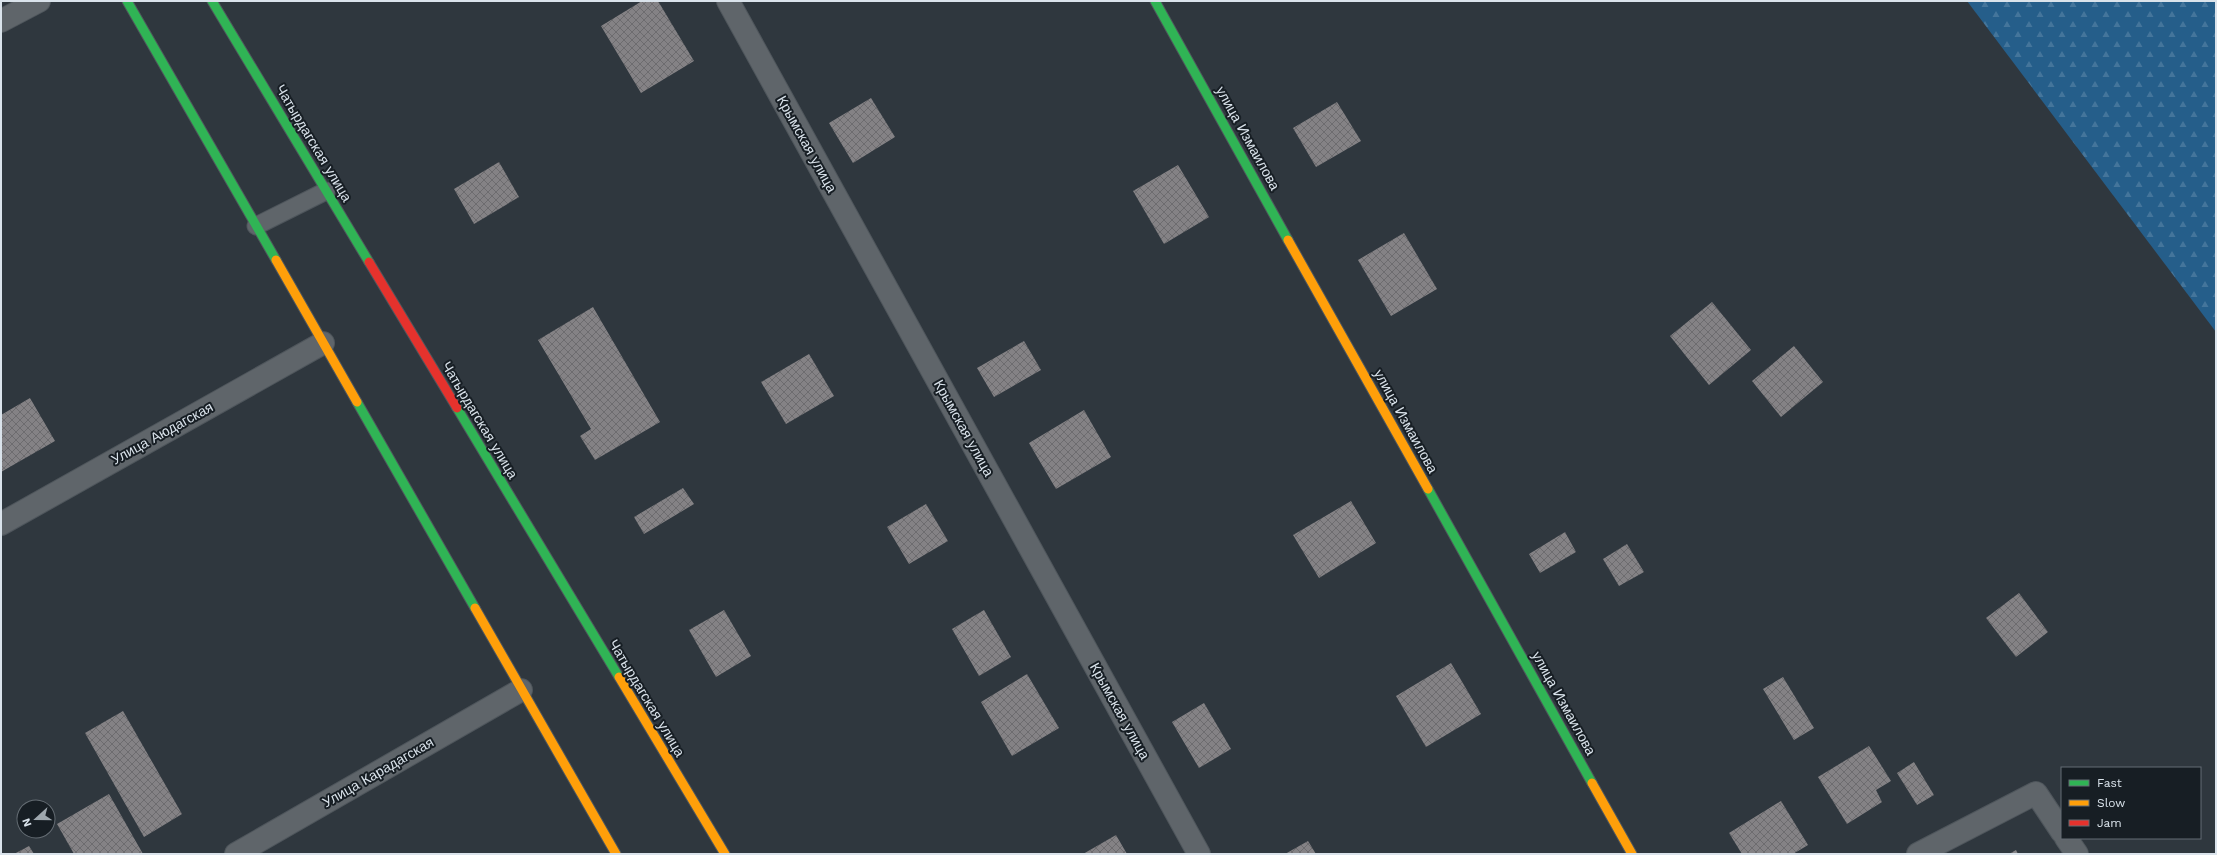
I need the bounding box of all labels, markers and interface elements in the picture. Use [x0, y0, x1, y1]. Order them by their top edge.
street label: Чатырдагская улица [273, 82, 355, 205]
street label: улица Измаилова [1213, 83, 1283, 193]
street label: Крымская улица [774, 93, 840, 195]
street label: Чатырдагская улица [439, 359, 521, 482]
street label: улица Измаилова [1371, 366, 1441, 476]
street label: Крымская улица [931, 377, 997, 479]
street label: Улица Аюдагская [108, 398, 216, 468]
street label: Чатырдагская улица [606, 637, 688, 760]
street label: улица Измаилова [1529, 648, 1599, 758]
street label: Крымская улица [1087, 660, 1153, 762]
street label: Улица Карадагская [320, 734, 436, 810]
legend [2061, 767, 2201, 839]
text: Fast [2097, 776, 2122, 790]
text: Slow [2097, 796, 2125, 810]
north arrow [16, 799, 56, 839]
text: N [20, 816, 35, 829]
text: Jam [2097, 816, 2122, 830]

